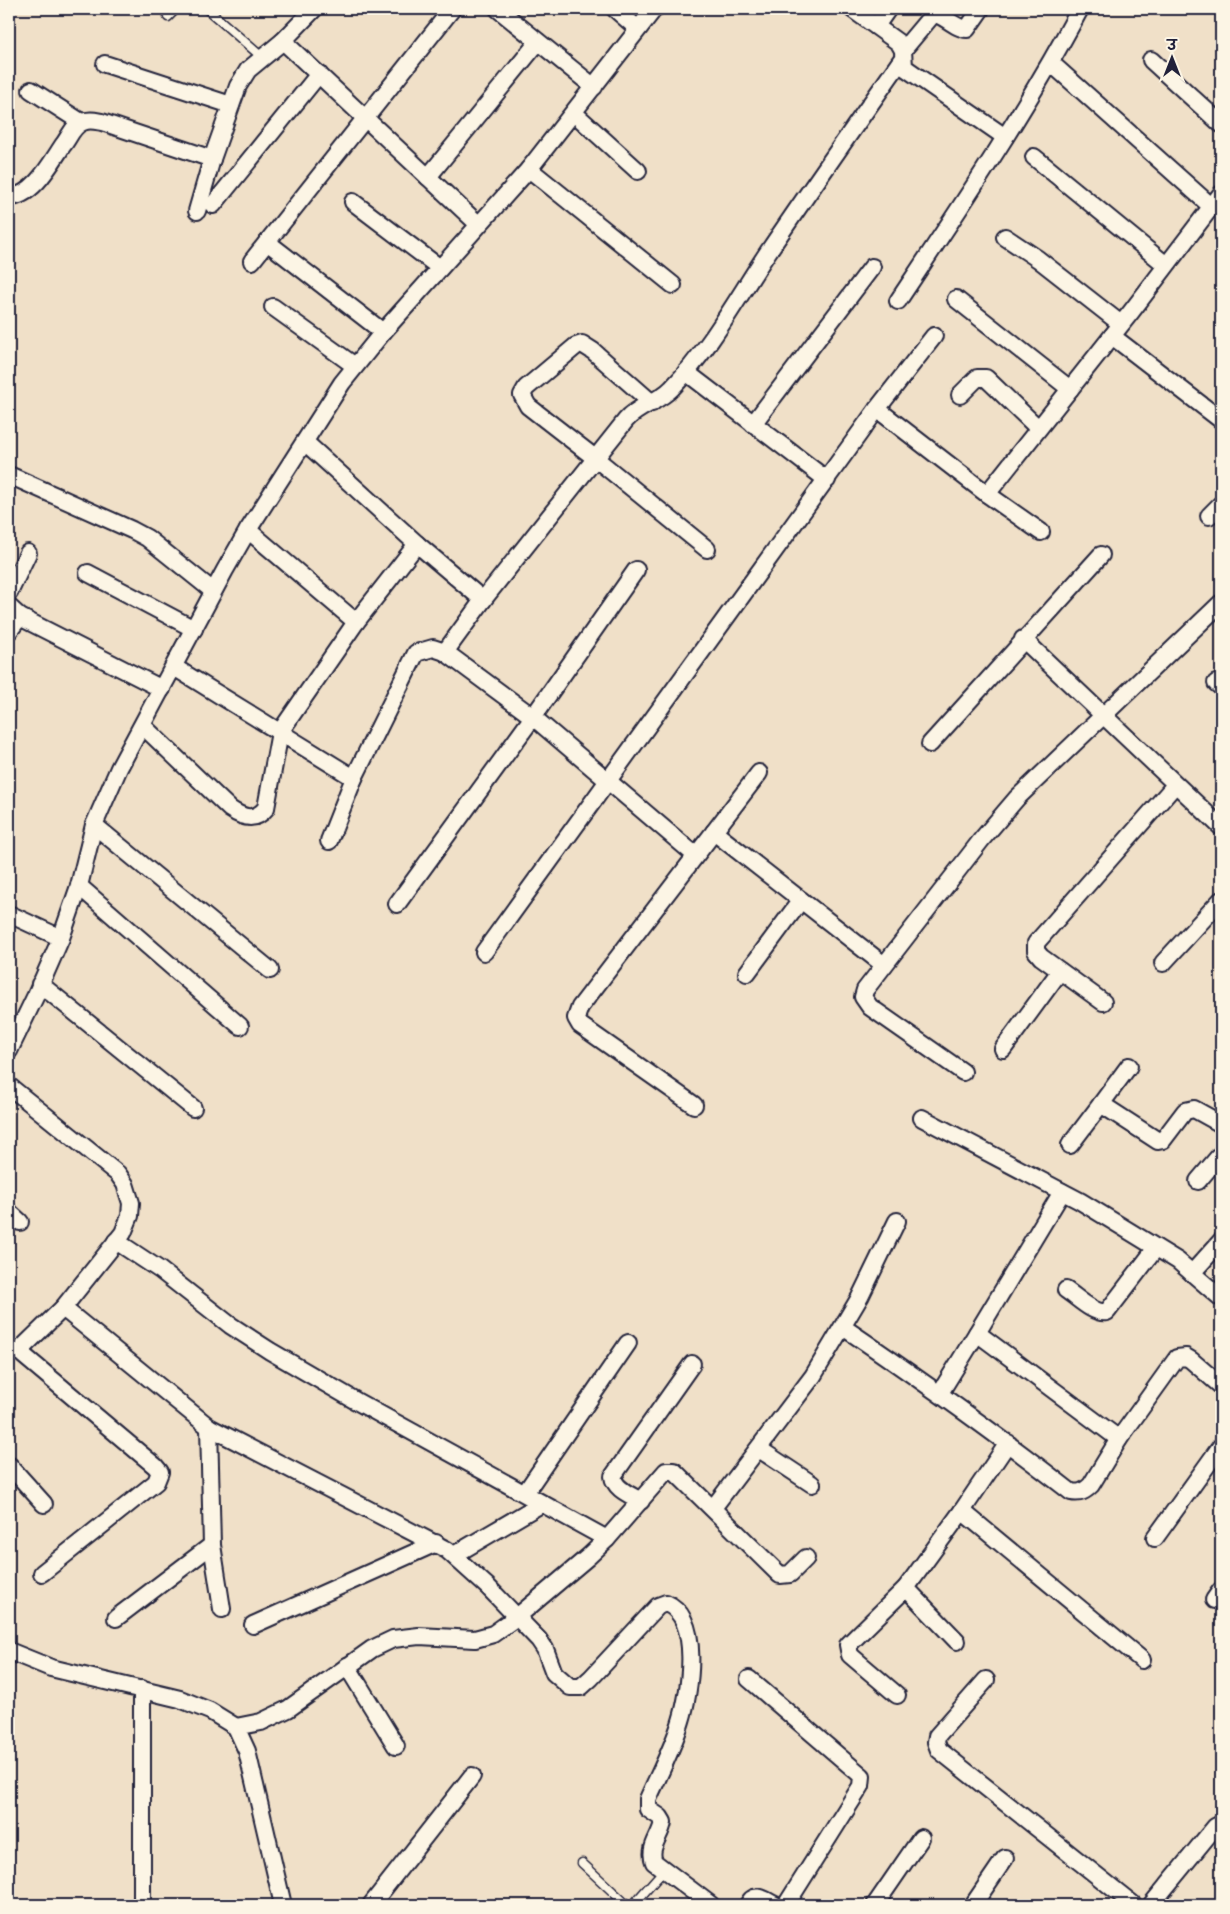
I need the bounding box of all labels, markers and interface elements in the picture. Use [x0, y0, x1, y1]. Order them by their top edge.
north arrow [1148, 32, 1198, 82]
text: उ [1165, 37, 1178, 55]

